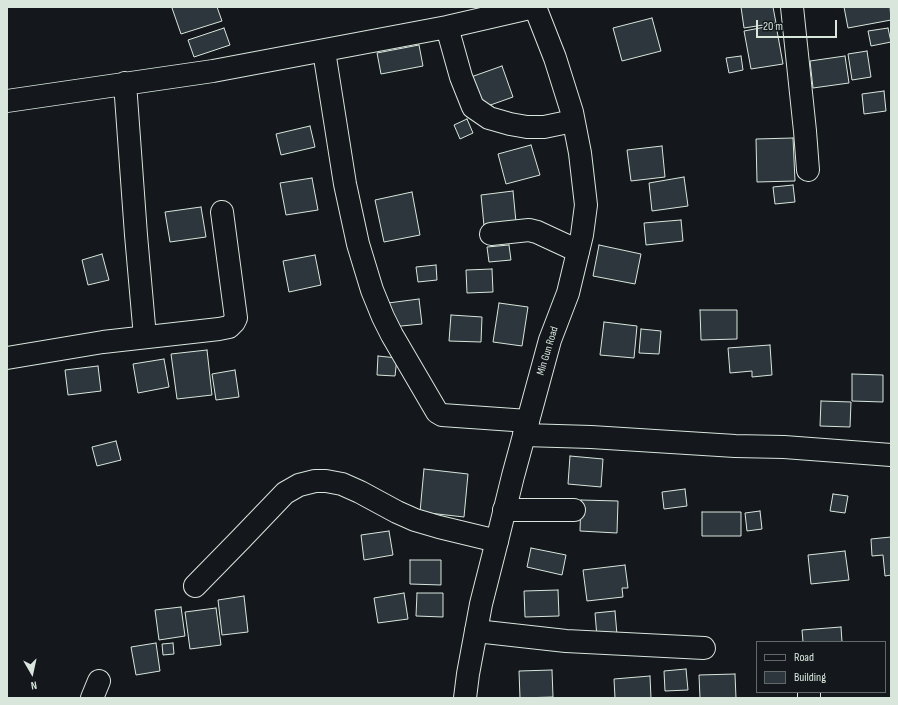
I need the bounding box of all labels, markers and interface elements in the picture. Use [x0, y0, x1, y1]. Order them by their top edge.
scale bar [758, 12, 839, 38]
text: 20 m [763, 19, 783, 34]
street label: Min Gun Road [534, 325, 562, 377]
legend [756, 641, 886, 693]
text: Road [794, 650, 814, 665]
north arrow [12, 653, 52, 693]
text: Building [794, 670, 826, 685]
text: N [30, 678, 38, 692]

